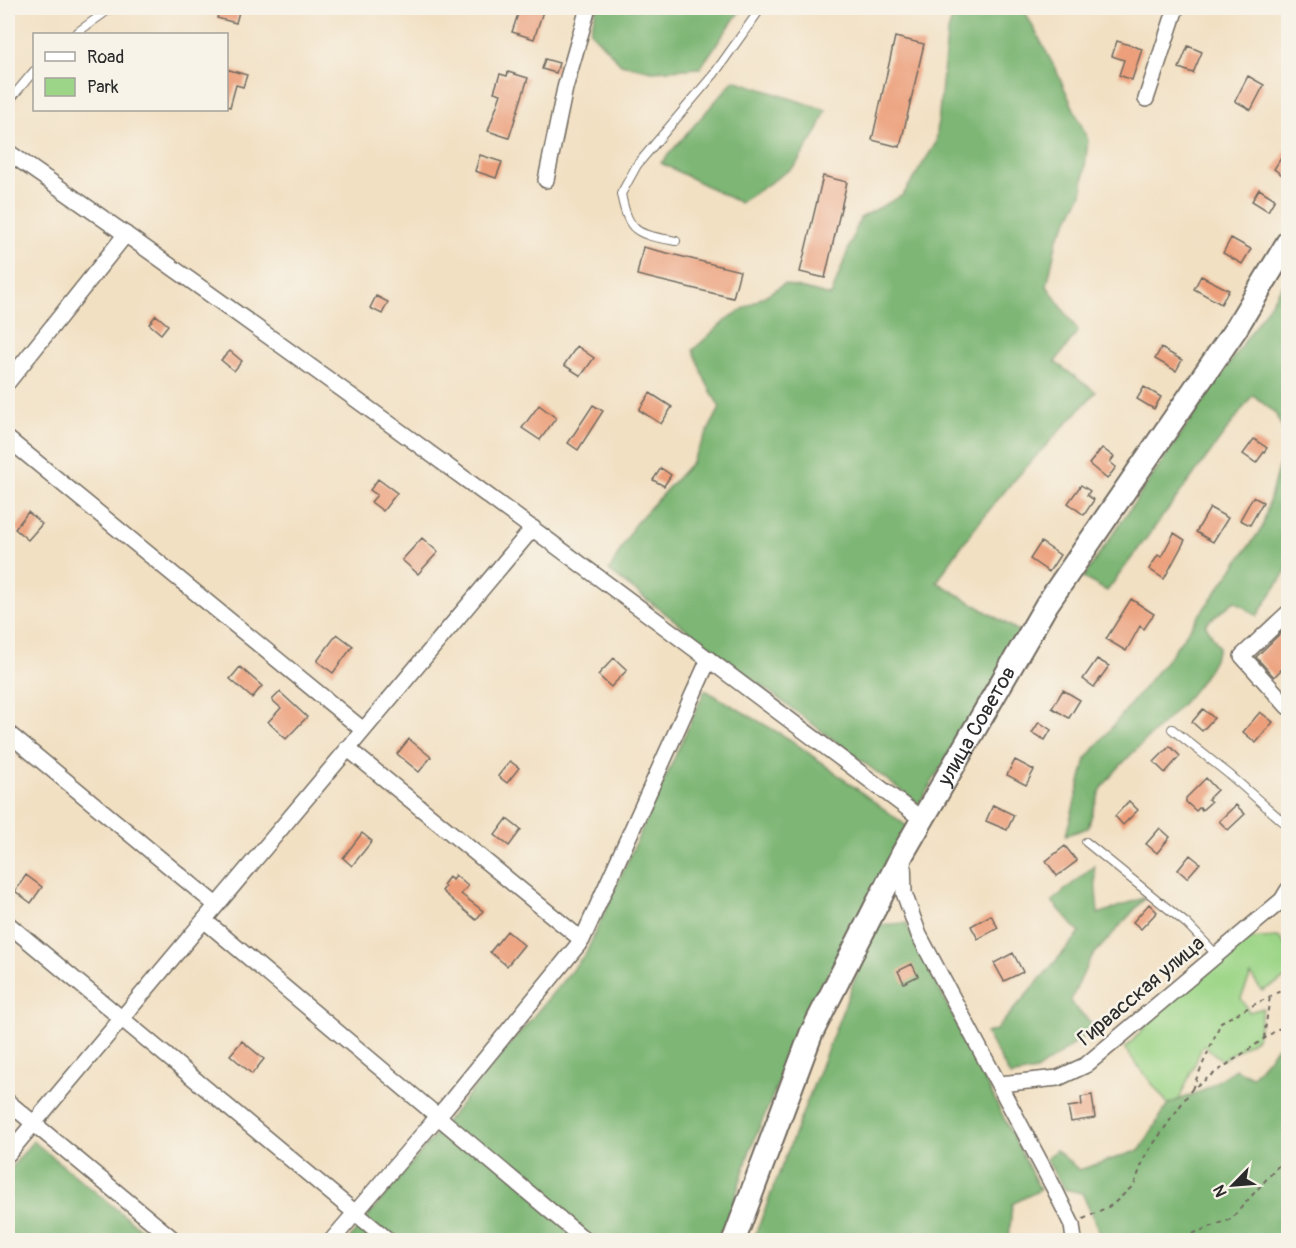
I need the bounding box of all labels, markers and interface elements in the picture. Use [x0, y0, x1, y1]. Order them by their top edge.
legend [33, 33, 228, 111]
text: Road [87, 46, 124, 69]
text: Park [87, 76, 119, 99]
street label: улица Советов [931, 661, 1022, 791]
street label: Гирвасская улица [1072, 930, 1210, 1052]
north arrow [1203, 1155, 1263, 1215]
text: N [1209, 1182, 1232, 1200]

